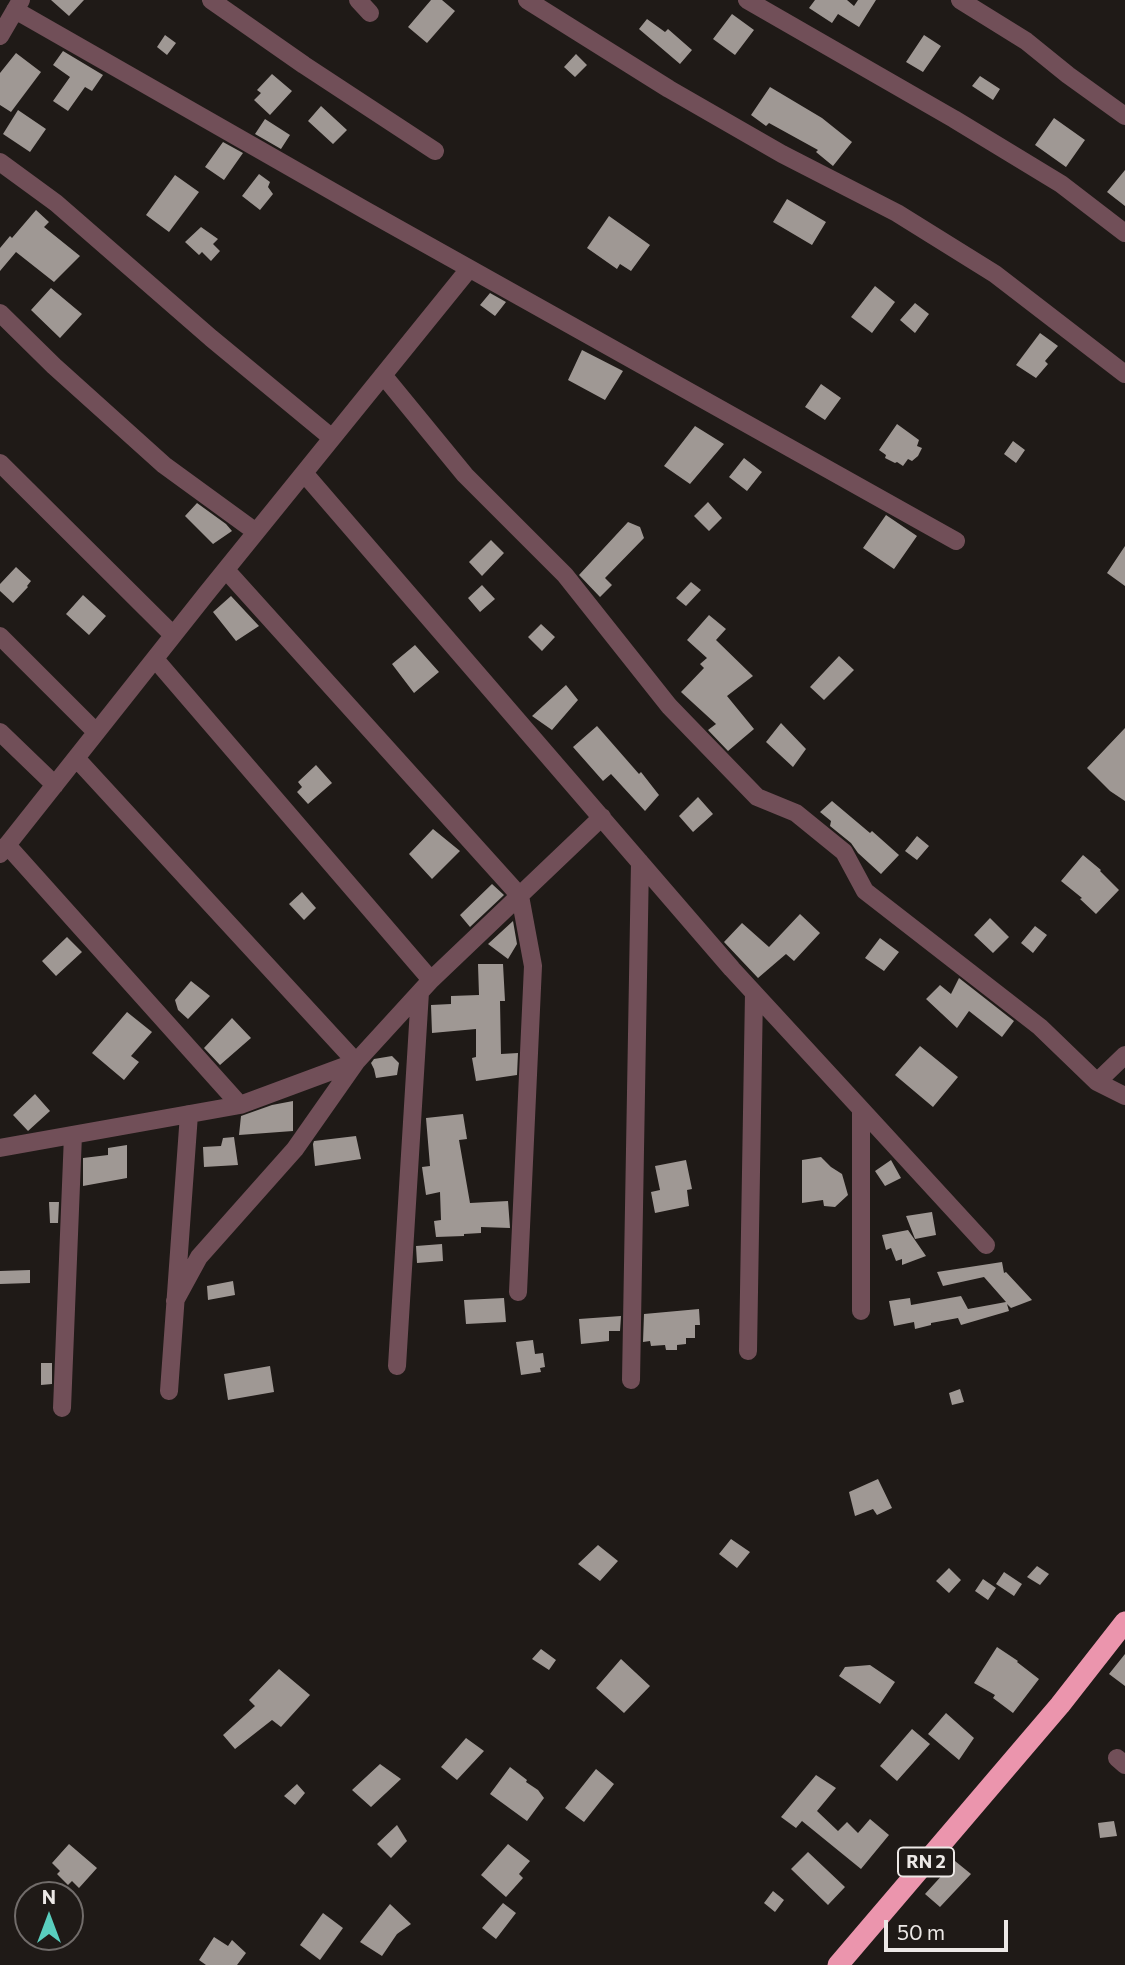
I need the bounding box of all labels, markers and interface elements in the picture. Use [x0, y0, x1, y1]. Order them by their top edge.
road number: RN 2 [898, 1848, 954, 1876]
north arrow [14, 1881, 84, 1951]
text: N [42, 1885, 56, 1908]
scale bar [887, 1906, 1011, 1950]
text: 50 m [897, 1919, 945, 1944]

